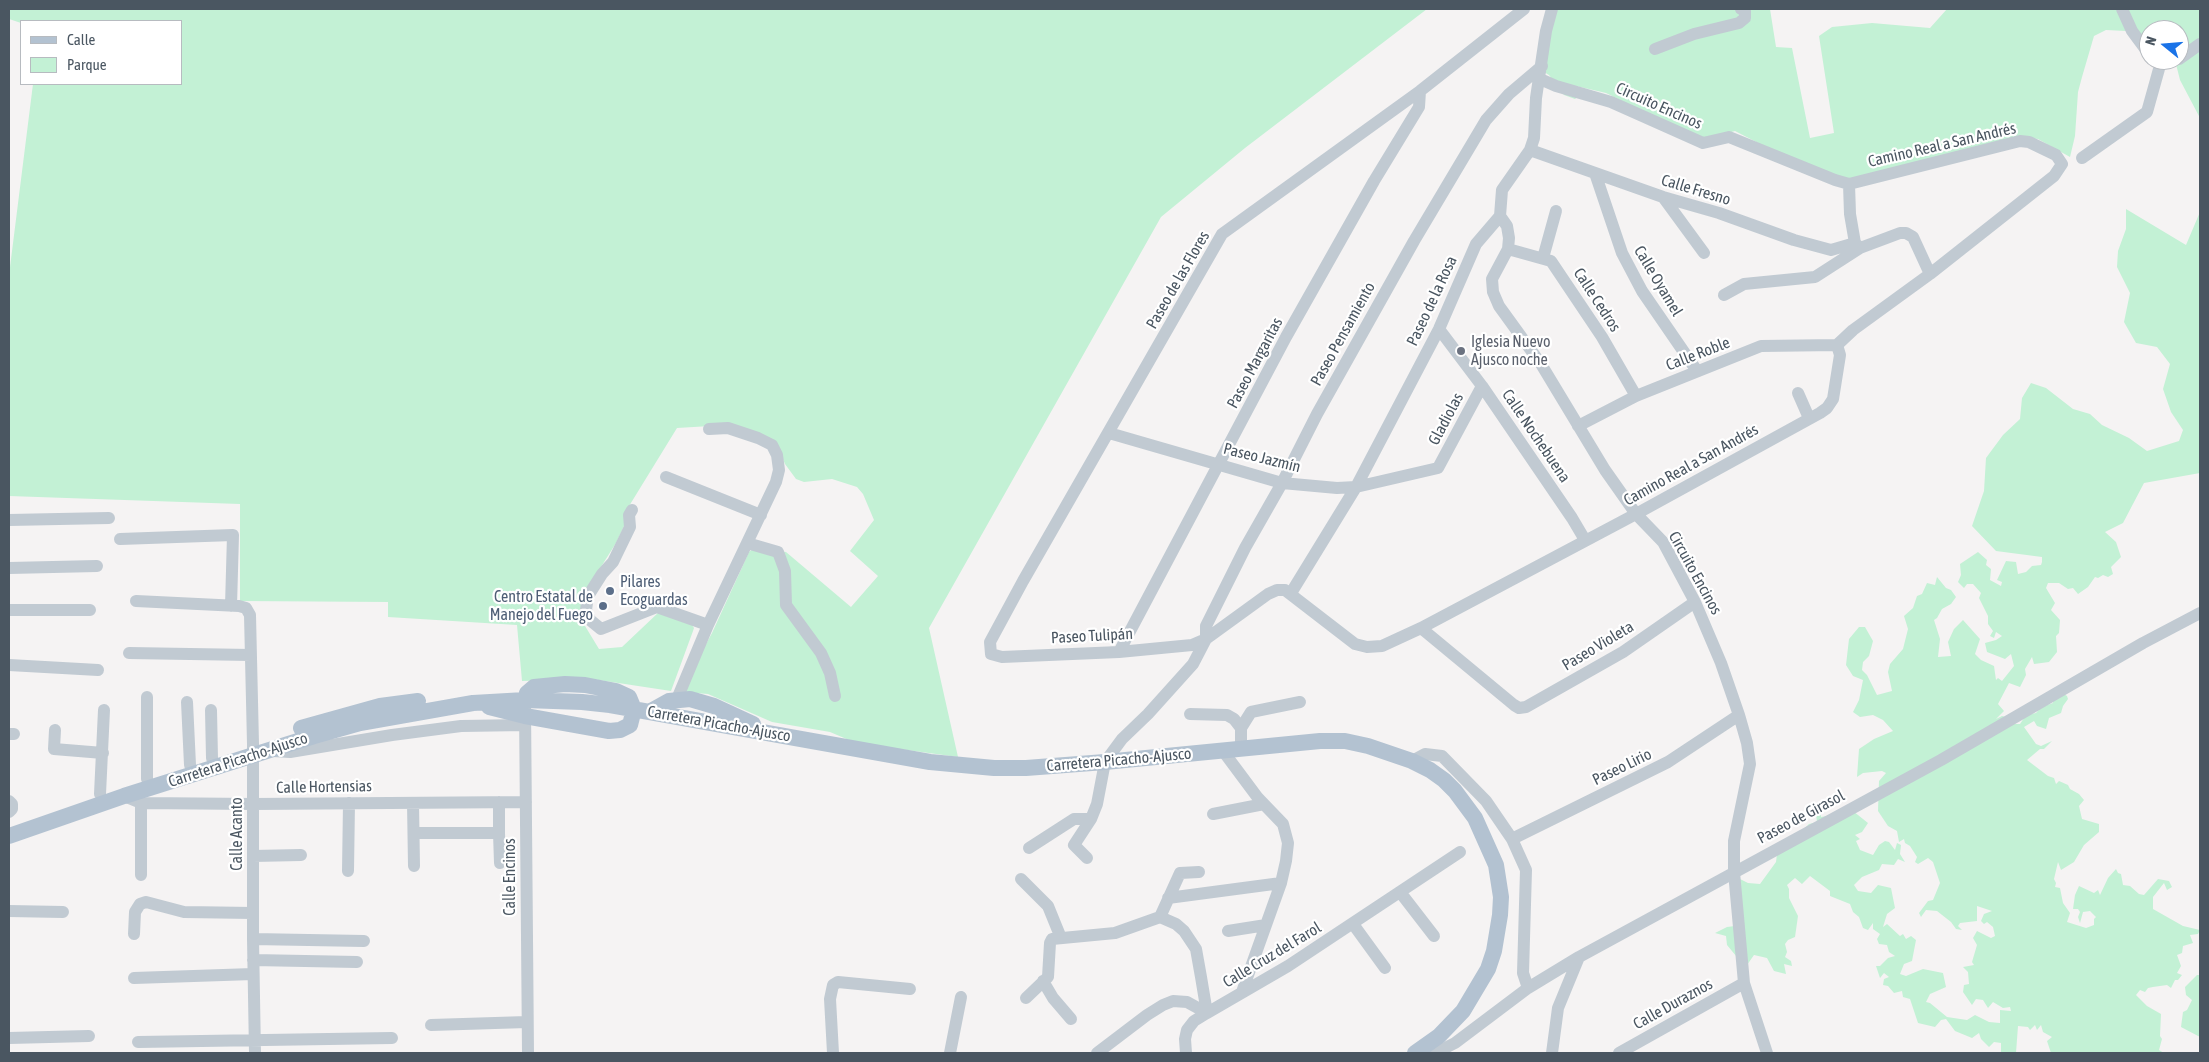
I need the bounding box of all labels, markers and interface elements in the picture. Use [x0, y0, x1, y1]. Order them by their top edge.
legend [20, 20, 182, 85]
north arrow [2139, 20, 2189, 70]
text: Calle [67, 31, 95, 48]
text: N [2142, 35, 2159, 47]
text: Parque [67, 56, 107, 73]
street label: Circuito Encinos [1613, 78, 1705, 134]
street label: Camino Real a San Andrés [1866, 119, 2018, 171]
street label: Calle Fresno [1659, 170, 1733, 210]
street label: Paseo de las Flores [1142, 228, 1214, 332]
street label: Calle Oyamel [1630, 242, 1686, 320]
street label: Paseo de la Rosa [1403, 253, 1461, 349]
street label: Calle Cedros [1569, 264, 1625, 336]
street label: Paseo Pensamiento [1307, 279, 1379, 389]
street label: Paseo Margaritas [1223, 314, 1287, 412]
place label: Iglesia Nuevo Ajusco noche [1471, 332, 1550, 370]
street label: Calle Roble [1663, 333, 1733, 375]
marker: Iglesia Nuevo Ajusco noche [1455, 345, 1467, 357]
street label: Calle Nochebuena [1498, 386, 1574, 486]
street label: Gladiolas [1424, 390, 1468, 448]
street label: Camino Real a San Andrés [1620, 420, 1762, 510]
street label: Paseo Jazmín [1221, 439, 1303, 477]
street label: Circuito Encinos [1664, 528, 1726, 618]
place label: Pilares Ecoguardas [620, 572, 688, 610]
marker: Pilares Ecoguardas [604, 585, 616, 597]
place label: Centro Estatal de Manejo del Fuego [490, 587, 593, 625]
marker: Centro Estatal de Manejo del Fuego [597, 600, 609, 612]
street label: Paseo Violeta [1559, 617, 1637, 675]
street label: Paseo Tulipán [1050, 624, 1134, 648]
street label: Carretera Picacho-Ajusco [646, 702, 792, 746]
street label: Carretera Picacho-Ajusco [166, 728, 310, 792]
street label: Carretera Picacho-Ajusco [1046, 744, 1192, 776]
street label: Paseo Lirio [1589, 744, 1655, 790]
street label: Calle Hortensias [276, 777, 372, 797]
street label: Paseo de Girasol [1754, 786, 1848, 848]
street label: Calle Acanto [227, 797, 247, 871]
street label: Calle Encinos [500, 838, 520, 916]
street label: Calle Cruz del Farol [1219, 918, 1325, 992]
street label: Calle Duraznos [1630, 974, 1716, 1034]

